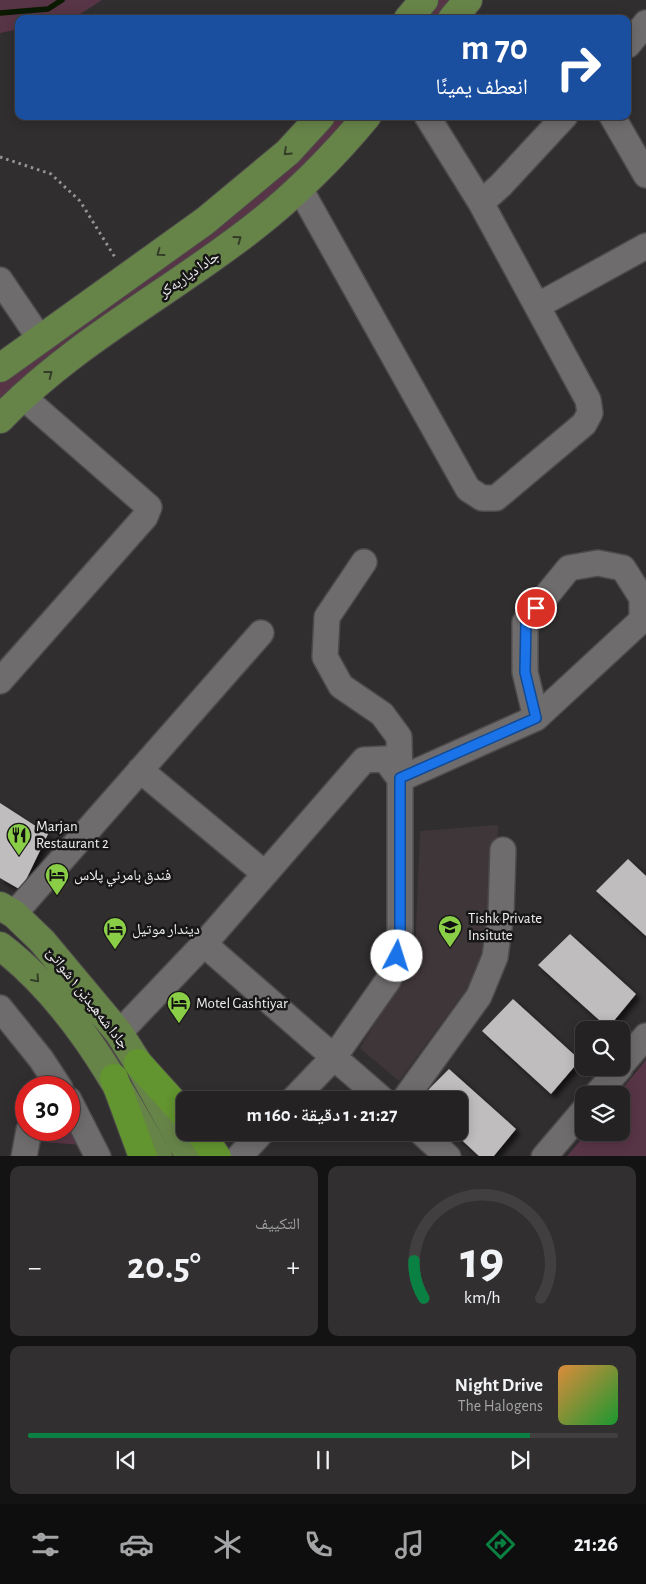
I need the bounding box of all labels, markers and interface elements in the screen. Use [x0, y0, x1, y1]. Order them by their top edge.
text: 70 m [461, 31, 528, 66]
icon: right [546, 35, 611, 100]
text: انعطف يمينًا [436, 76, 528, 98]
one-way arrow [284, 146, 293, 155]
one-way arrow [232, 236, 242, 245]
one-way arrow [156, 247, 166, 256]
street label: جادا دیاربه‌كر [156, 248, 223, 302]
one-way arrow [43, 372, 52, 380]
pin [515, 587, 557, 629]
icon: arrive [522, 594, 550, 622]
place label: Marjan Restaurant 2 [36, 819, 109, 851]
restaurant icon: Marjan Restaurant 2 [6, 822, 32, 856]
hotel icon: فندق بامرني پلاس [44, 862, 70, 896]
place label: فندق بامرني پلاس [74, 868, 171, 887]
place label: Tishk Private Insitute [468, 911, 542, 943]
school or university icon: Tishk Private Insitute [437, 914, 463, 948]
hotel icon: ديندار موتيل [102, 916, 128, 950]
place label: ديندار موتيل [132, 922, 200, 939]
position arrow [370, 929, 422, 981]
street label: جادا شەهیدێن ١ شواتێ [42, 945, 132, 1053]
one-way arrow [30, 973, 39, 982]
hotel icon: Motel Gashtiyar [166, 990, 192, 1024]
place label: Motel Gashtiyar [196, 996, 288, 1011]
map controls [575, 1021, 630, 1141]
button: search [575, 1021, 630, 1076]
speed limit sign: 30 [15, 1076, 80, 1141]
button: layers [575, 1086, 630, 1141]
text: 21:27 · 1 دقيقة · 160 m [247, 1106, 397, 1125]
text: التكييف [255, 1216, 300, 1232]
text: 19 [460, 1235, 504, 1287]
text: 20.5° [127, 1248, 201, 1286]
text: − [28, 1254, 41, 1282]
text: + [287, 1254, 300, 1282]
text: km/h [464, 1289, 500, 1307]
text: Night Drive [455, 1376, 543, 1395]
text: The Halogens [458, 1398, 543, 1414]
icon: previous [112, 1446, 140, 1474]
icon: pause [309, 1446, 337, 1474]
icon: next [506, 1446, 534, 1474]
icon: filters [28, 1527, 63, 1562]
icon: car [119, 1527, 154, 1562]
icon: climate [210, 1527, 245, 1562]
icon: phone [301, 1527, 336, 1562]
icon: music [392, 1527, 427, 1562]
icon: directions [483, 1527, 518, 1562]
text: 21:26 [574, 1533, 618, 1555]

